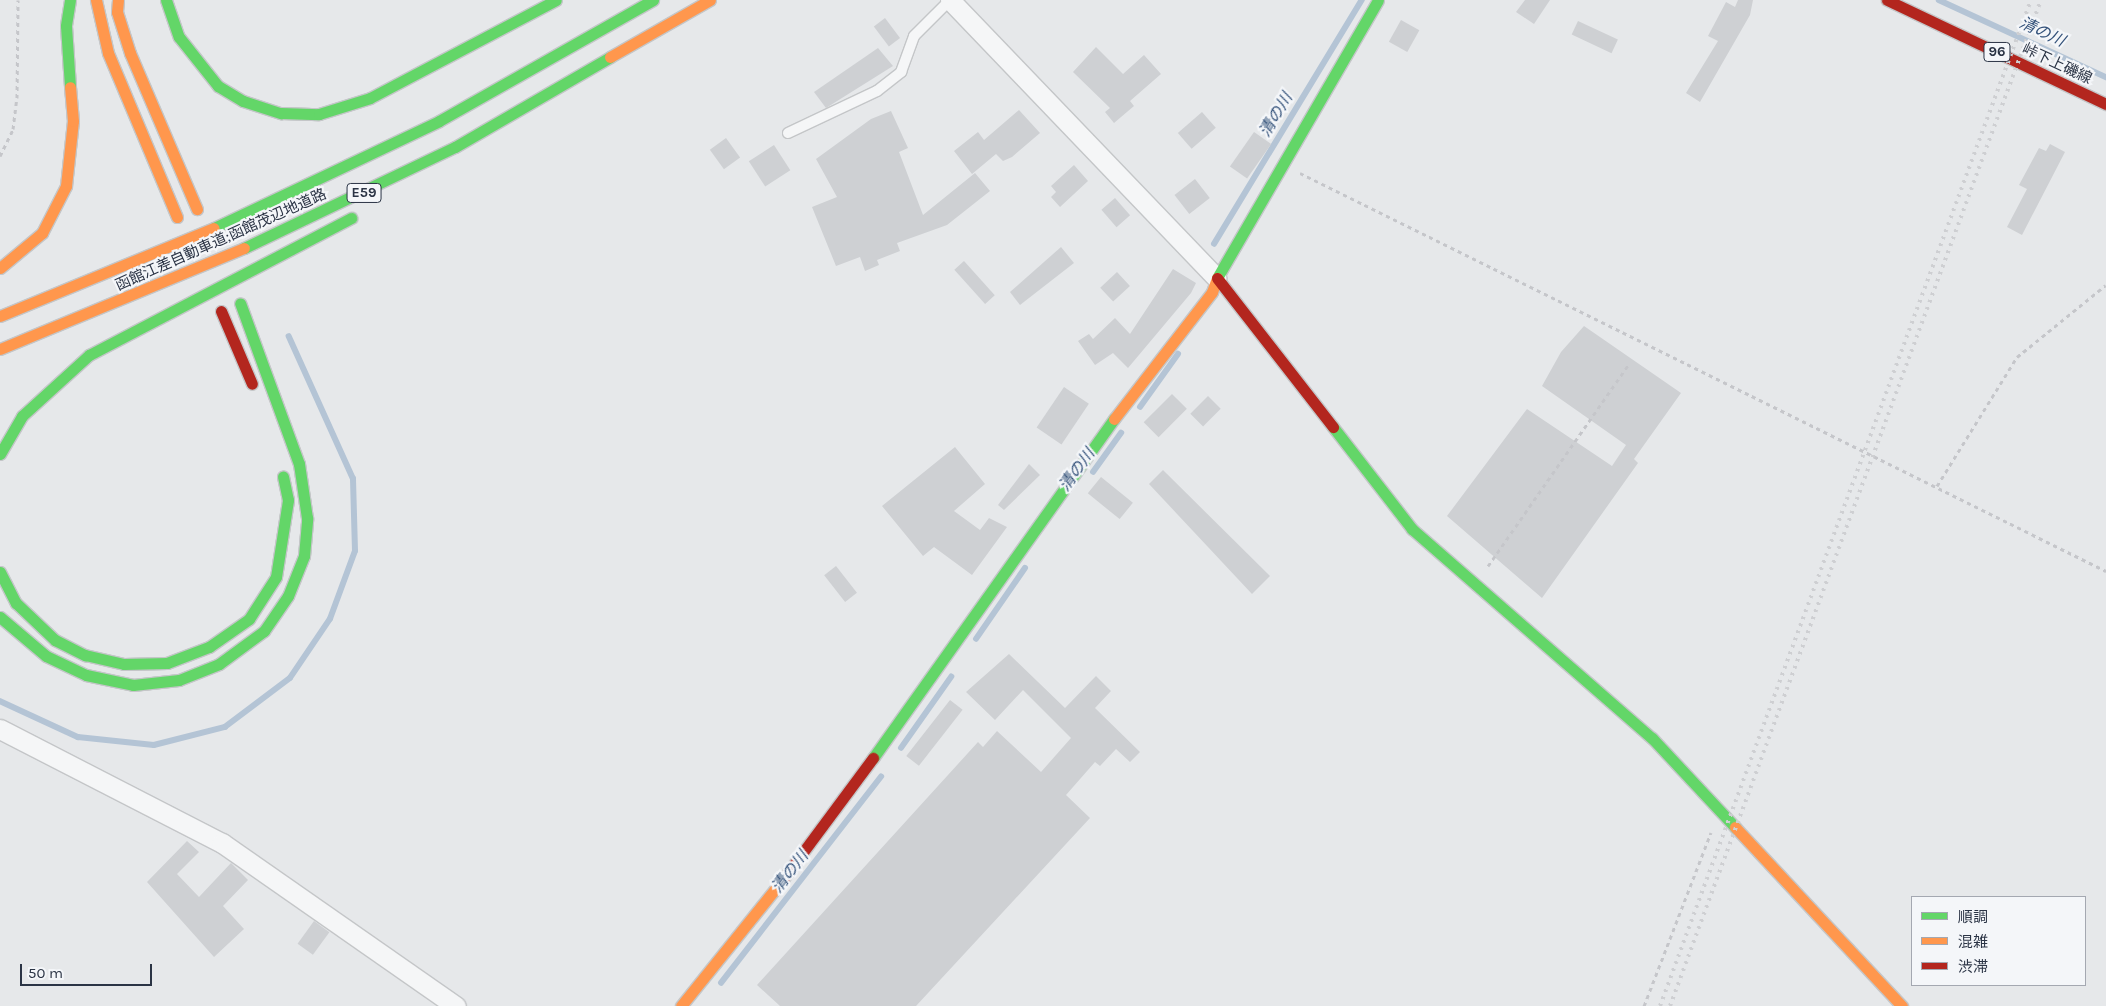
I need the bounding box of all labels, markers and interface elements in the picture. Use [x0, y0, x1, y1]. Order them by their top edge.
water label: 清の川 [2016, 13, 2068, 51]
street label: 峠下上磯線 [2019, 40, 2095, 88]
road number: 96 [1983, 41, 2011, 64]
water label: 清の川 [1255, 89, 1297, 141]
road number: E59 [346, 182, 382, 204]
street label: 函館江差自動車道;函館茂辺地道路 [113, 185, 329, 295]
water label: 清の川 [1055, 445, 1099, 495]
water label: 清の川 [768, 847, 812, 897]
legend [1911, 896, 2086, 986]
text: 順調 [1958, 908, 1988, 926]
text: 混雑 [1958, 933, 1988, 951]
scale bar [22, 954, 155, 986]
text: 渋滞 [1958, 958, 1988, 976]
text: 50 m [28, 964, 63, 982]

